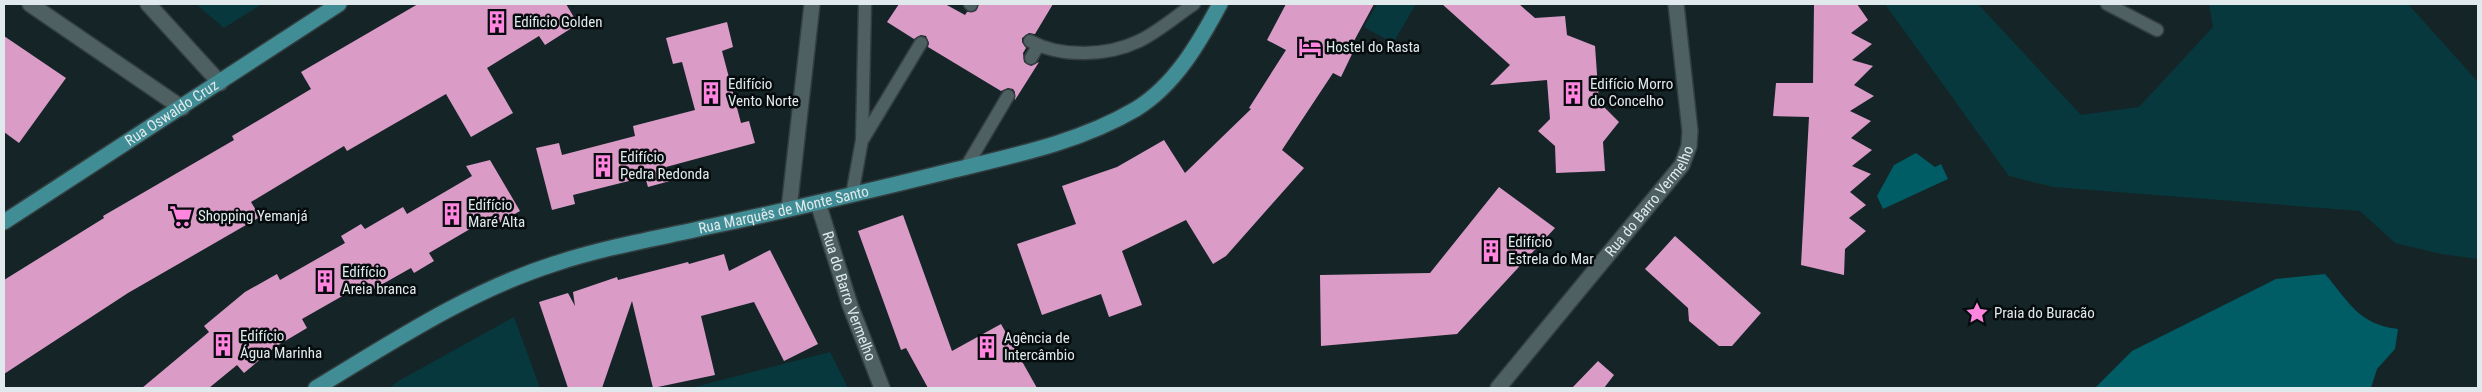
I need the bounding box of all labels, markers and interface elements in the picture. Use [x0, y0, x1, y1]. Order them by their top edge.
building icon: Edificio Golden [484, 9, 510, 35]
place label: Edificio Golden [514, 13, 602, 31]
hotel icon: Hostel do Rasta [1297, 34, 1323, 60]
place label: Hostel do Rasta [1326, 38, 1420, 56]
place label: Edifício Vento Norte [728, 75, 799, 110]
place label: Edifício Morro do Concelho [1590, 75, 1673, 110]
street label: Rua Oswaldo Cruz [122, 76, 222, 150]
building icon: Edifício Vento Norte [698, 80, 724, 106]
building icon: Edifício Morro do Concelho [1560, 80, 1586, 106]
street label: Rua do Barro Vermelho [1601, 143, 1697, 260]
place label: Edifício Pedra Redonda [620, 148, 709, 183]
building icon: Edifício Pedra Redonda [590, 153, 616, 179]
street label: Rua Marquês de Monte Santo [697, 182, 870, 238]
place label: Edifício Maré Alta [468, 196, 525, 231]
building icon: Edifício Maré Alta [439, 201, 465, 227]
supermarket icon: Shopping Yemanjá [168, 203, 194, 229]
place label: Shopping Yemanjá [198, 207, 308, 225]
street label: Rua do Barro Vermelho [818, 229, 880, 363]
place label: Edifício Estrela do Mar [1508, 233, 1594, 268]
building icon: Edifício Estrela do Mar [1478, 238, 1504, 264]
place label: Edifício Areia branca [342, 263, 416, 298]
building icon: Edifício Areia branca [312, 268, 338, 294]
place icon: Praia do Buracão [1964, 300, 1990, 326]
place label: Praia do Buracão [1994, 304, 2095, 322]
place label: Edifício Água Marinha [240, 327, 322, 362]
place label: Agência de Intercâmbio [1004, 329, 1075, 364]
building icon: Edifício Água Marinha [210, 332, 236, 358]
building icon: Agência de Intercâmbio [974, 334, 1000, 360]

